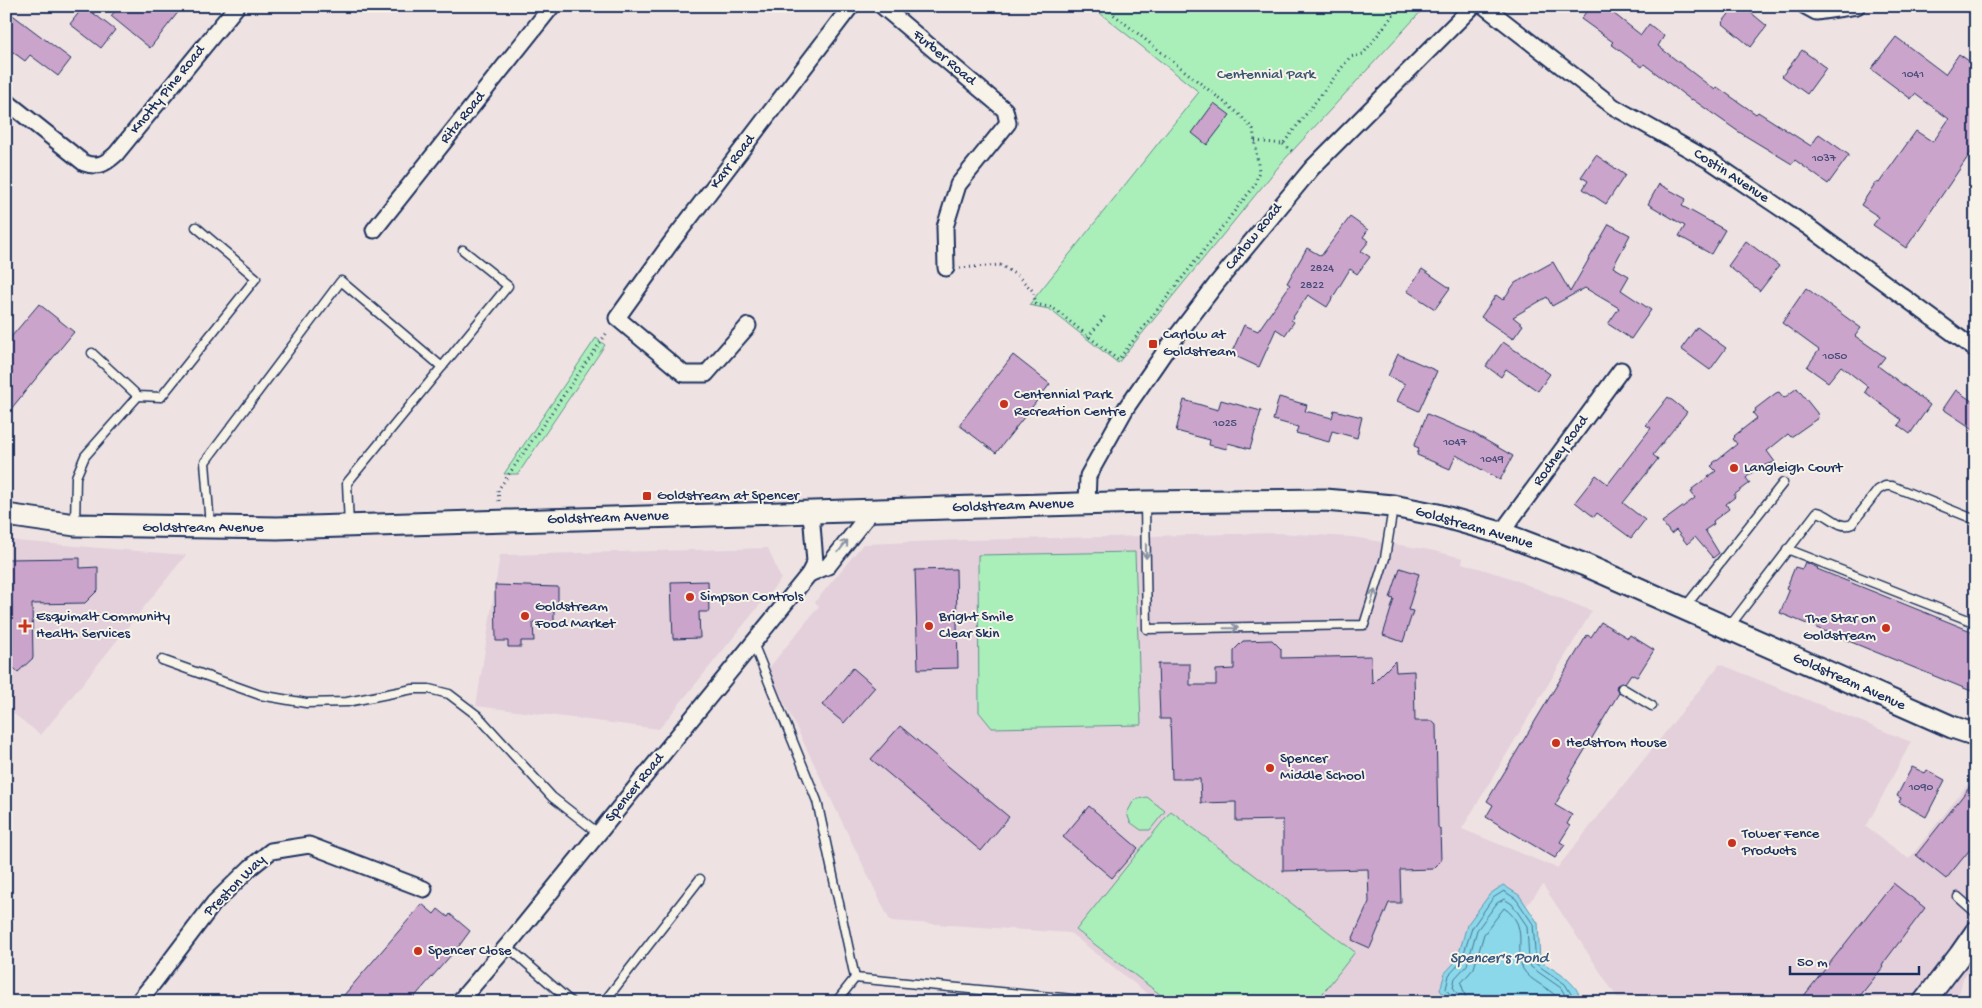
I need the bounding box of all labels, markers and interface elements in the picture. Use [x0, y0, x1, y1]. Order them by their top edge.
street label: Furber Road [908, 26, 980, 91]
street label: Knotty Pine Road [127, 41, 210, 138]
park label: Centennial Park [1217, 66, 1316, 84]
house number: 1041 [1901, 68, 1924, 82]
street label: Rita Road [437, 87, 490, 148]
street label: Karr Road [707, 130, 760, 193]
street label: Costin Avenue [1690, 145, 1772, 207]
house number: 1037 [1811, 152, 1837, 166]
street label: Carlow Road [1222, 199, 1287, 274]
house number: 2824 [1310, 262, 1334, 276]
house number: 2822 [1300, 279, 1324, 293]
place label: Carlow at Goldstream [1163, 326, 1236, 361]
marker: Carlow at Goldstream [1147, 338, 1159, 350]
house number: 1050 [1822, 350, 1848, 364]
place label: Centennial Park Recreation Centre [1014, 386, 1126, 421]
marker: Centennial Park Recreation Centre [998, 398, 1010, 410]
street label: Rodney Road [1529, 411, 1593, 490]
house number: 1025 [1212, 417, 1237, 431]
house number: 1047 [1442, 436, 1468, 450]
house number: 1049 [1479, 453, 1504, 467]
place label: Langleigh Court [1744, 459, 1844, 477]
marker: Langleigh Court [1728, 462, 1740, 474]
place label: Goldstream at Spencer [657, 487, 801, 505]
marker: Goldstream at Spencer [641, 490, 653, 502]
street label: Goldstream Avenue [952, 495, 1074, 517]
street label: Goldstream Avenue [1413, 503, 1535, 553]
street label: Goldstream Avenue [547, 507, 669, 529]
street label: Goldstream Avenue [142, 519, 264, 537]
one-way arrow [838, 540, 849, 553]
one-way arrow [1141, 542, 1151, 558]
place label: Simpson Controls [700, 588, 804, 606]
one-way arrow [1368, 589, 1378, 605]
marker: Simpson Controls [684, 591, 696, 603]
place label: Goldstream Food Market [534, 598, 617, 633]
place label: Esquimalt Community Health Services [36, 608, 171, 643]
place label: Bright Smile Clear Skin [938, 608, 1014, 643]
marker: Goldstream Food Market [519, 610, 531, 622]
place label: The Star on Goldstream [1803, 610, 1876, 645]
marker: Esquimalt Community Health Services [18, 619, 32, 633]
marker: Bright Smile Clear Skin [923, 620, 935, 632]
marker: The Star on Goldstream [1880, 622, 1892, 634]
one-way arrow [1222, 623, 1239, 633]
street label: Goldstream Avenue [1790, 649, 1908, 715]
place label: Hedstrom House [1566, 734, 1667, 752]
marker: Hedstrom House [1550, 737, 1562, 749]
street label: Spencer Road [602, 749, 669, 826]
place label: Spencer Middle School [1280, 750, 1365, 785]
marker: Spencer Middle School [1264, 762, 1276, 774]
house number: 1090 [1908, 781, 1933, 795]
place label: Tower Fence Products [1741, 825, 1819, 860]
marker: Tower Fence Products [1726, 837, 1738, 849]
street label: Preston Way [200, 851, 270, 921]
place label: Spencer Close [428, 942, 512, 960]
scale bar [1790, 943, 1918, 975]
marker: Spencer Close [412, 945, 424, 957]
water label: Spencer's Pond [1450, 950, 1550, 969]
text: 50 m [1797, 954, 1828, 972]

